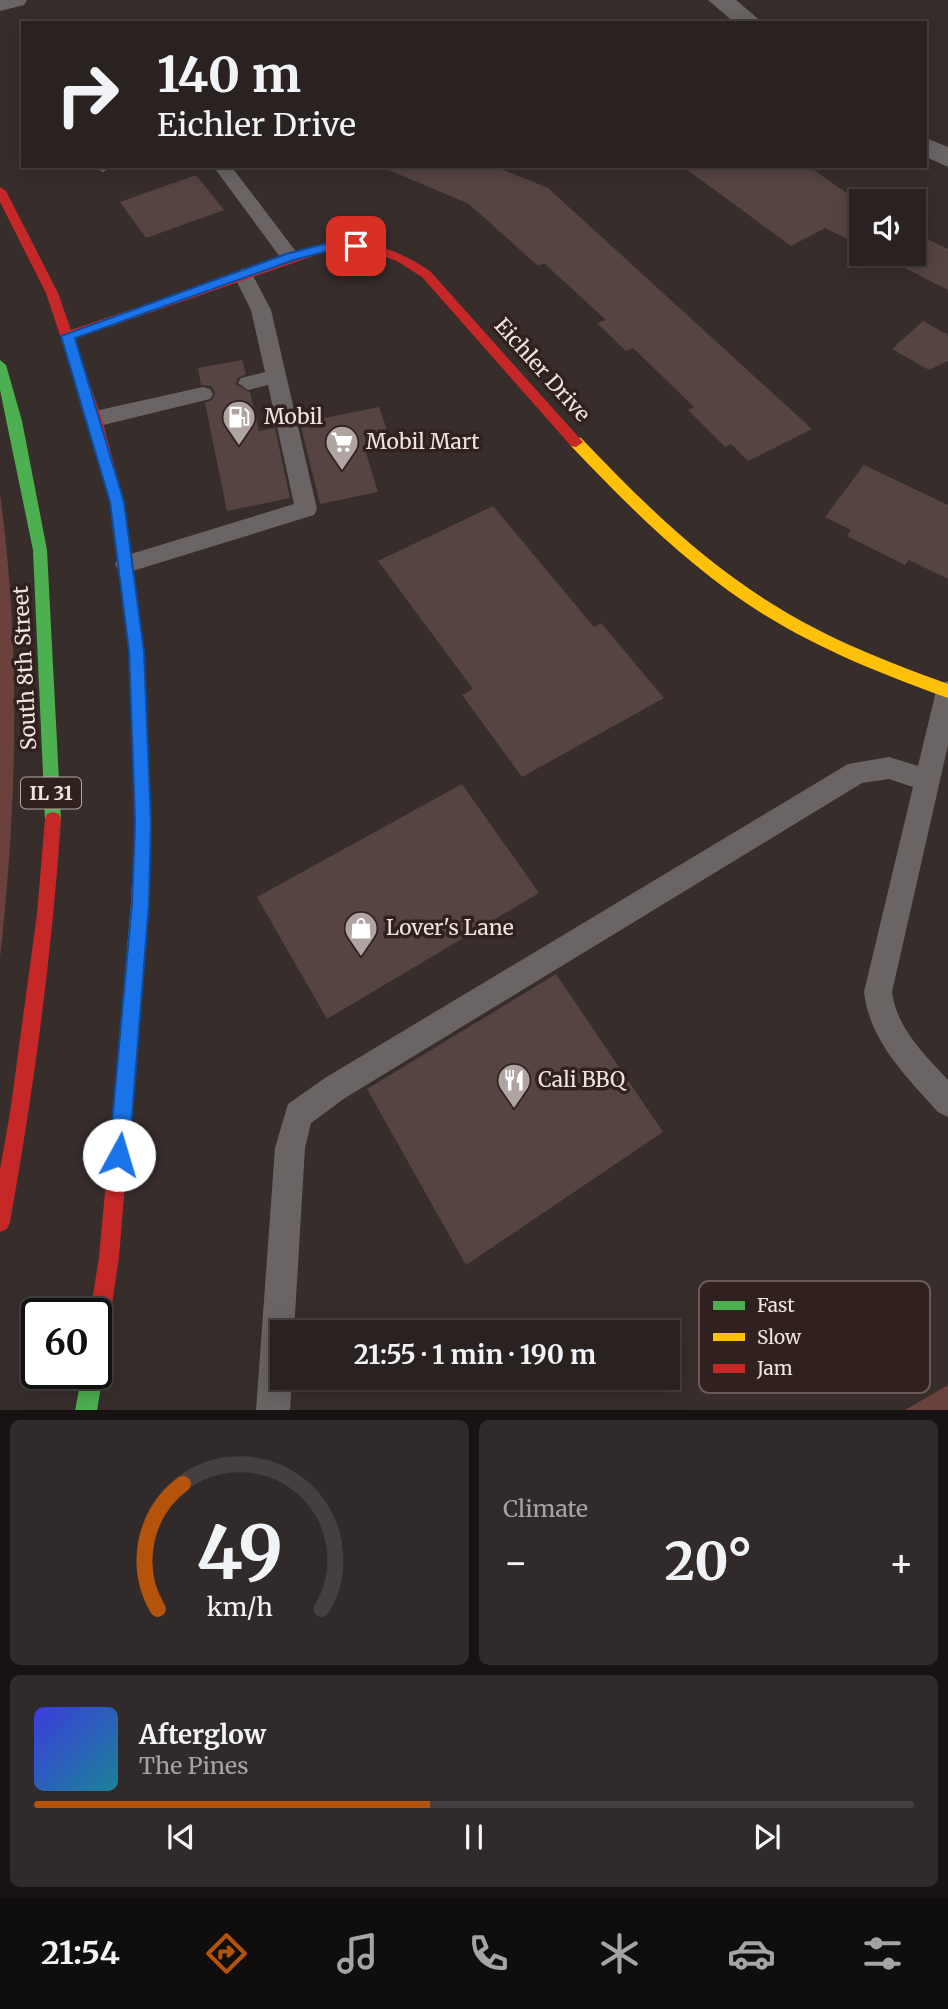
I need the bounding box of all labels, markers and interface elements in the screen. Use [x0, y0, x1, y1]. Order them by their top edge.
text: 140 m [157, 44, 301, 105]
icon: right [42, 49, 133, 140]
text: Eichler Drive [157, 105, 356, 145]
map controls [849, 189, 926, 266]
button: sound [849, 189, 926, 266]
pin [326, 216, 386, 276]
icon: arrive [337, 227, 375, 265]
street label: Eichler Drive [489, 312, 596, 427]
fuel station icon: Mobil [220, 398, 258, 447]
place label: Mobil [264, 403, 323, 430]
supermarket icon: Mobil Mart [323, 423, 361, 472]
place label: Mobil Mart [366, 428, 479, 455]
street label: South 8th Street [7, 585, 42, 751]
road number: IL 31 [21, 778, 81, 808]
shop icon: Lover's Lane [342, 909, 380, 958]
place label: Lover's Lane [386, 914, 514, 941]
restaurant icon: Cali BBQ [495, 1061, 533, 1110]
place label: Cali BBQ [538, 1066, 627, 1093]
position arrow [82, 1118, 156, 1192]
legend [699, 1281, 930, 1393]
text: Fast [757, 1293, 795, 1317]
speed limit sign: 60 [21, 1298, 112, 1389]
text: Slow [757, 1325, 802, 1349]
text: 21:55 · 1 min · 190 m [354, 1338, 596, 1371]
text: Jam [756, 1356, 793, 1380]
text: Climate [503, 1494, 588, 1523]
text: 49 [196, 1507, 283, 1599]
text: 20° [664, 1529, 753, 1594]
text: − [503, 1539, 528, 1586]
text: + [889, 1539, 914, 1586]
text: km/h [206, 1590, 273, 1622]
text: Afterglow [139, 1718, 266, 1751]
text: The Pines [139, 1751, 249, 1780]
icon: previous [162, 1818, 200, 1856]
icon: pause [455, 1818, 493, 1856]
icon: next [748, 1818, 786, 1856]
icon: directions [202, 1929, 251, 1978]
icon: music [333, 1929, 382, 1978]
icon: phone [464, 1929, 513, 1978]
icon: climate [595, 1929, 644, 1978]
icon: car [727, 1929, 776, 1978]
icon: filters [858, 1929, 907, 1978]
text: 21:54 [41, 1933, 120, 1973]

